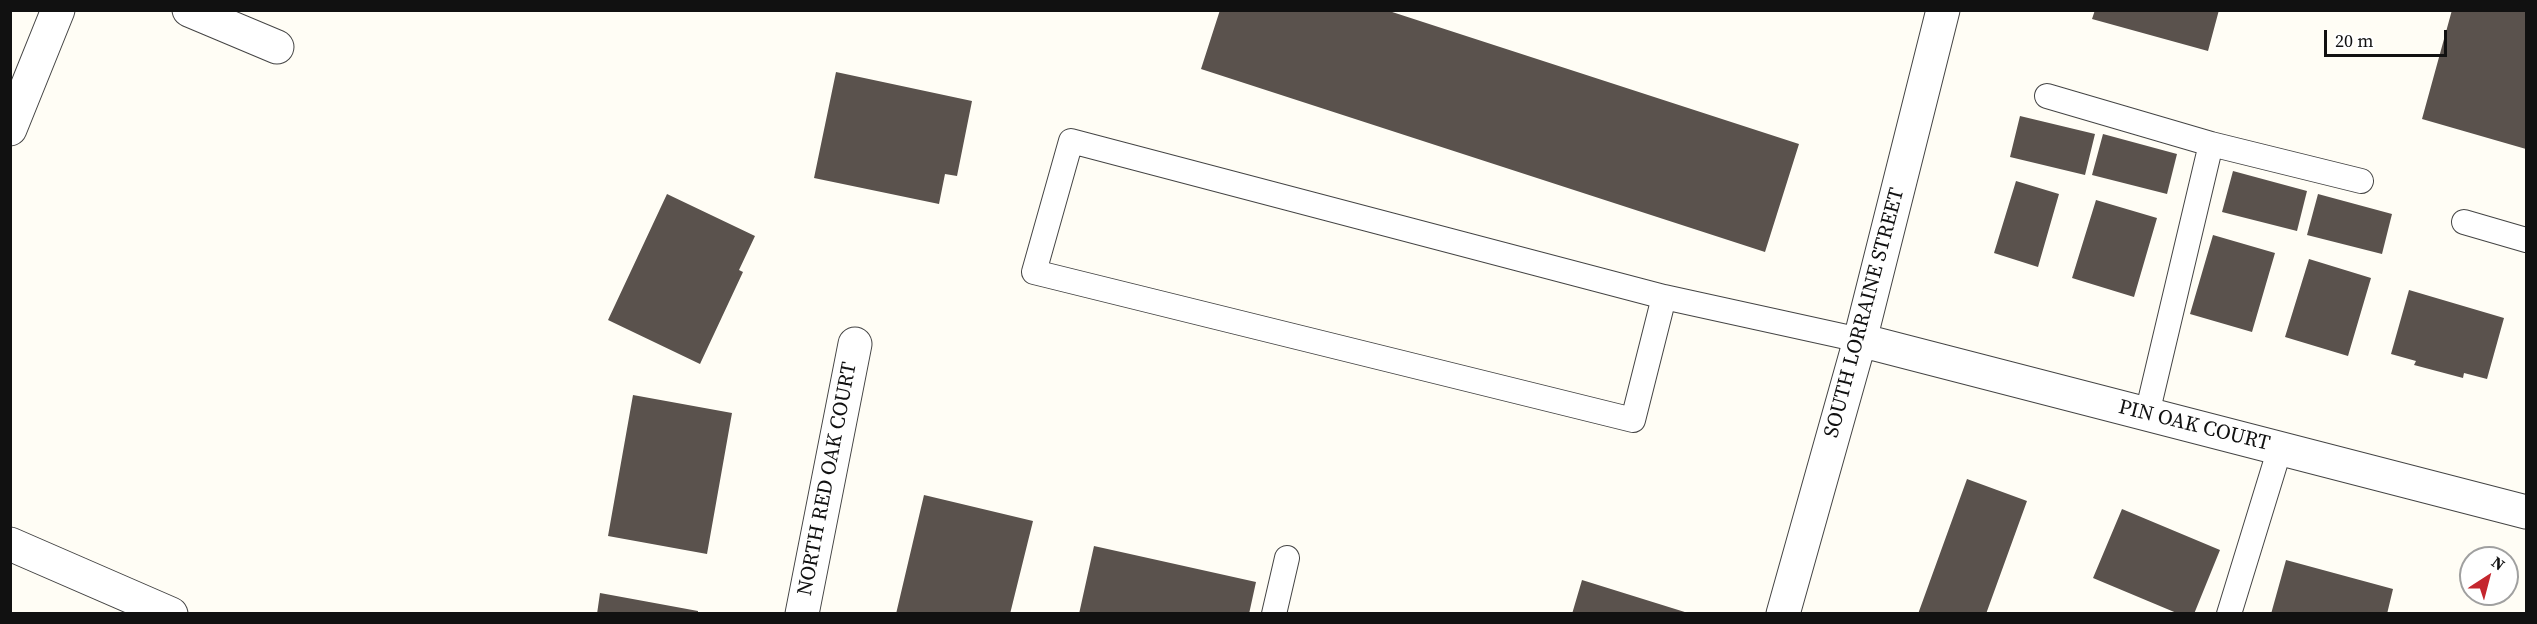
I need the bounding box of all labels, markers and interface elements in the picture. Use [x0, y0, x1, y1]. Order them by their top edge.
scale bar [2327, 18, 2450, 56]
text: 20 m [2335, 28, 2373, 53]
street label: SOUTH LORRAINE STREET [1819, 185, 1911, 441]
street label: NORTH RED OAK COURT [793, 360, 863, 598]
street label: PIN OAK COURT [2116, 395, 2272, 457]
north arrow [2459, 546, 2519, 606]
text: N [2487, 551, 2510, 575]

